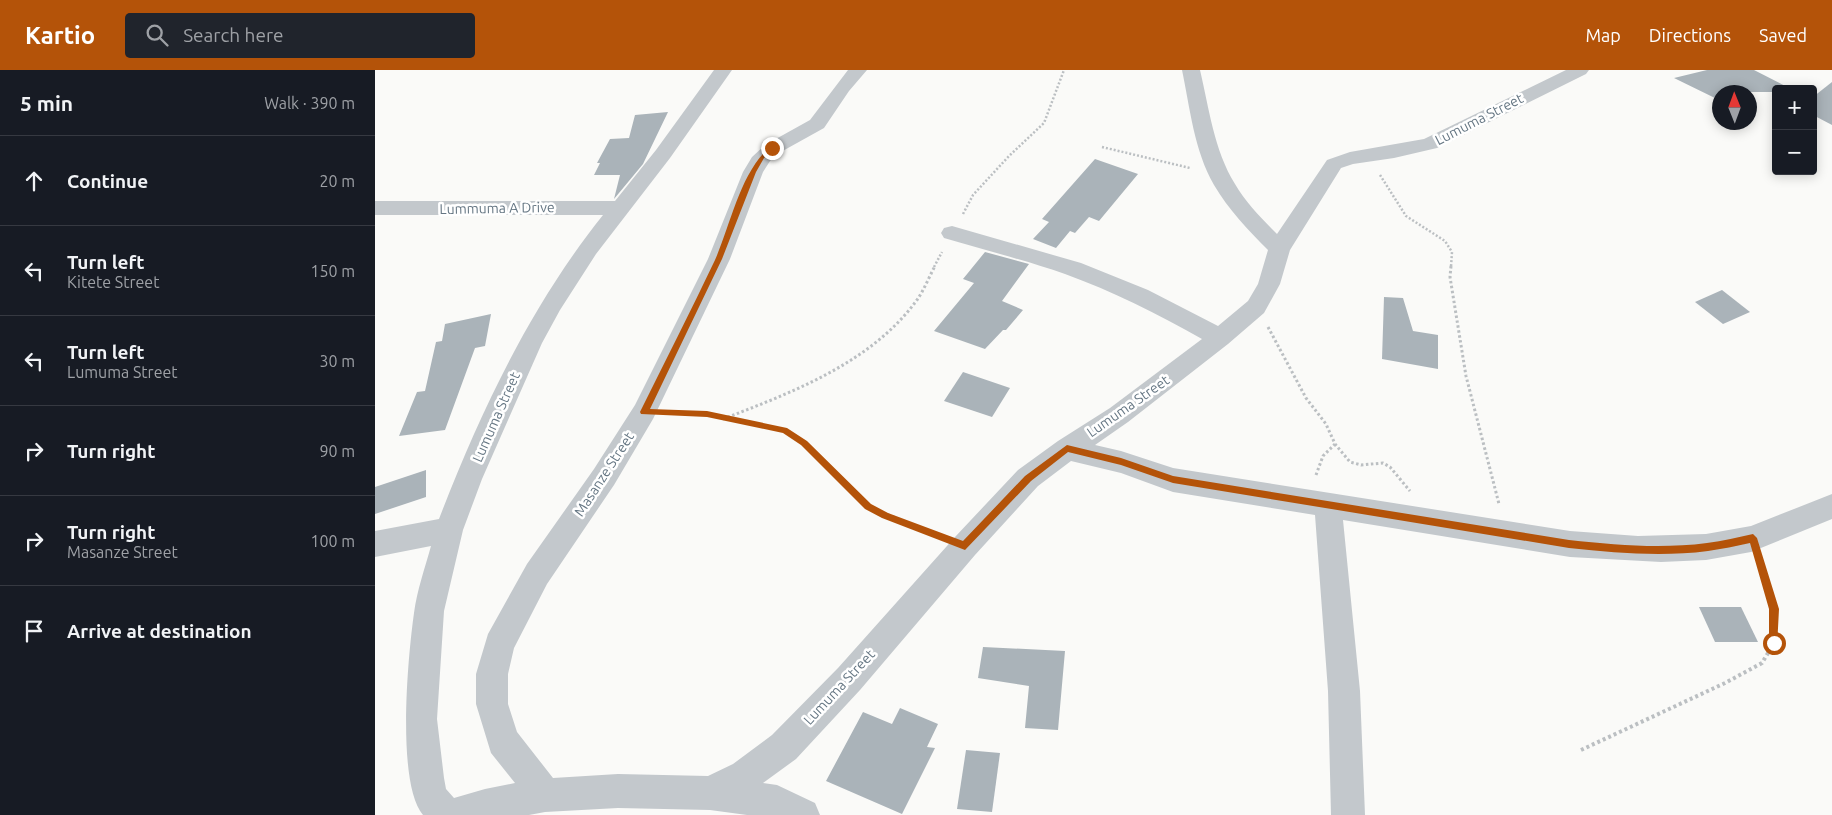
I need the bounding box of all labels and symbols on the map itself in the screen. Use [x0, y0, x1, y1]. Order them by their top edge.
north arrow [1712, 85, 1757, 130]
street label: Lumuma Street [1432, 90, 1526, 148]
route end [761, 137, 784, 160]
street label: Lummuma A Drive [439, 199, 555, 217]
street label: Lumuma Street [469, 369, 523, 464]
street label: Lumuma Street [1084, 371, 1173, 440]
street label: Masanze Street [571, 429, 637, 519]
route start [1763, 632, 1786, 655]
street label: Lumuma Street [800, 646, 878, 728]

